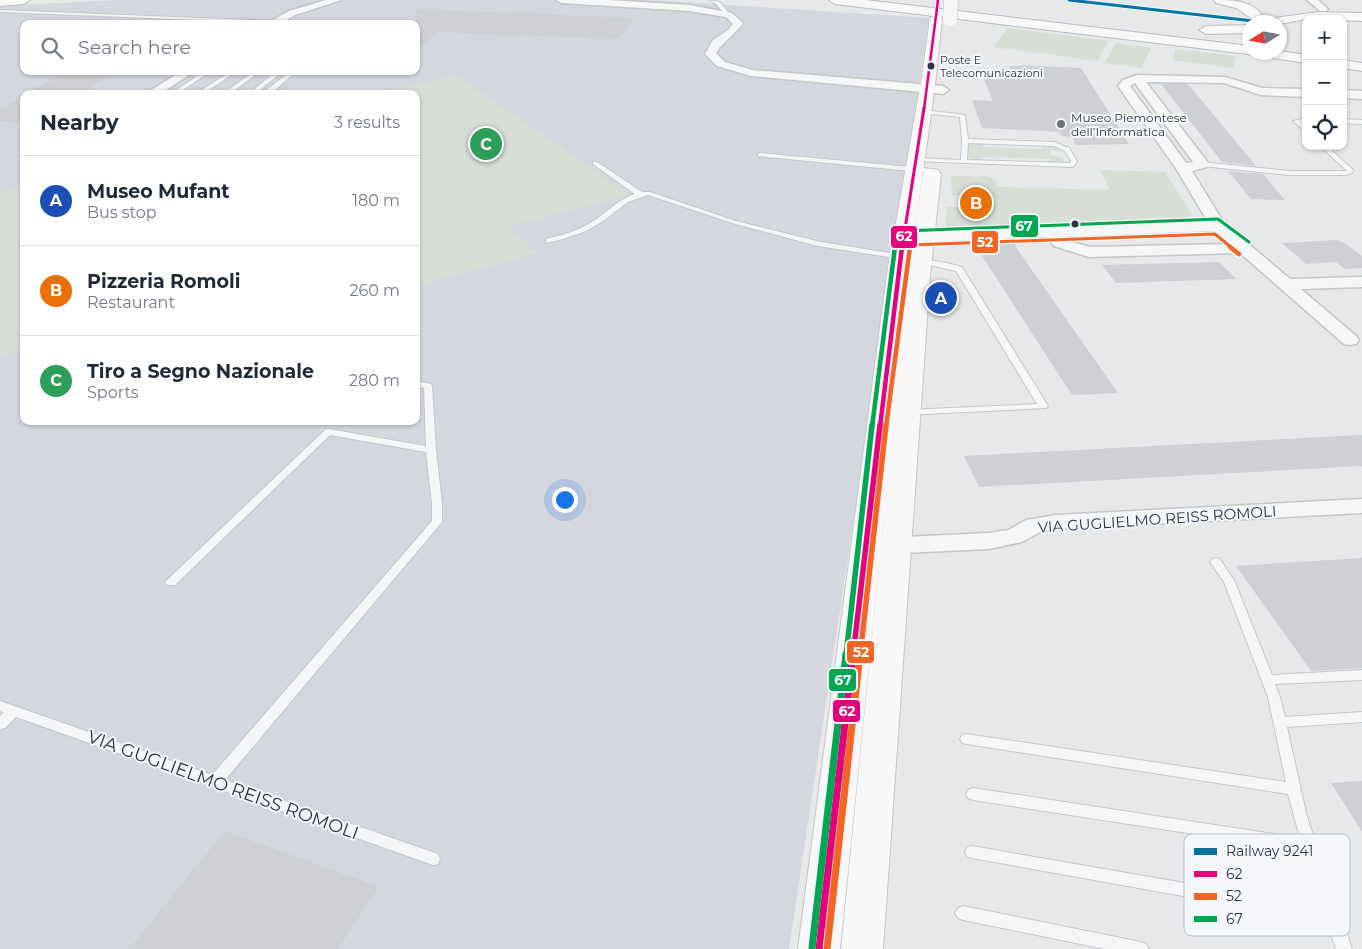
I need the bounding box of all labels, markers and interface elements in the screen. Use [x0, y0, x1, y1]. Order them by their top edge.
north arrow [1242, 15, 1287, 60]
map controls [1302, 15, 1347, 150]
button: + [1302, 15, 1347, 60]
search box [20, 20, 420, 75]
icon: search [38, 34, 66, 62]
text: Search here [78, 36, 191, 59]
place label: Poste E Telecomunicazioni [940, 53, 1043, 80]
button: − [1302, 60, 1347, 105]
marker: Poste E Telecomunicazioni [926, 61, 936, 71]
button: locate [1302, 105, 1347, 150]
text: Nearby [40, 110, 119, 135]
place label: Museo Piemontese dell’Informatica [1071, 110, 1187, 139]
text: 3 results [334, 113, 400, 132]
marker: Museo Piemontese dell’Informatica [1055, 118, 1067, 130]
pin: C [470, 125, 502, 163]
text: Museo Mufant [87, 180, 230, 203]
pin: B [960, 184, 992, 222]
text: A [50, 191, 62, 210]
text: 180 m [352, 191, 400, 210]
text: Bus stop [87, 203, 157, 222]
line badge: 67 [1010, 214, 1039, 238]
text: 67 [1015, 217, 1033, 235]
unlabelled marker [1070, 219, 1080, 229]
line badge: 62 [890, 225, 918, 249]
text: 62 [895, 227, 913, 245]
line badge: 52 [971, 230, 999, 254]
text: 52 [977, 233, 993, 251]
text: Pizzeria Romoli [87, 270, 240, 293]
pin: A [925, 279, 957, 317]
text: B [50, 281, 62, 300]
text: 260 m [349, 281, 400, 300]
text: Restaurant [87, 293, 175, 312]
text: Tiro a Segno Nazionale [87, 360, 314, 383]
text: C [50, 371, 62, 390]
text: 280 m [349, 371, 400, 390]
text: Sports [87, 383, 139, 402]
your location [552, 487, 578, 513]
street label: VIA GUGLIELMO REISS ROMOLI [1037, 501, 1277, 537]
line badge: 52 [846, 640, 875, 664]
text: 52 [853, 643, 869, 661]
line badge: 67 [828, 668, 857, 692]
text: 67 [834, 671, 852, 689]
line badge: 62 [832, 699, 861, 723]
text: 62 [838, 702, 856, 720]
street label: VIA GUGLIELMO REISS ROMOLI [84, 726, 362, 844]
legend [1184, 834, 1350, 936]
text: Railway 9241 [1226, 842, 1313, 860]
text: 62 [1226, 865, 1243, 883]
text: 52 [1226, 887, 1242, 905]
text: 67 [1226, 910, 1243, 928]

